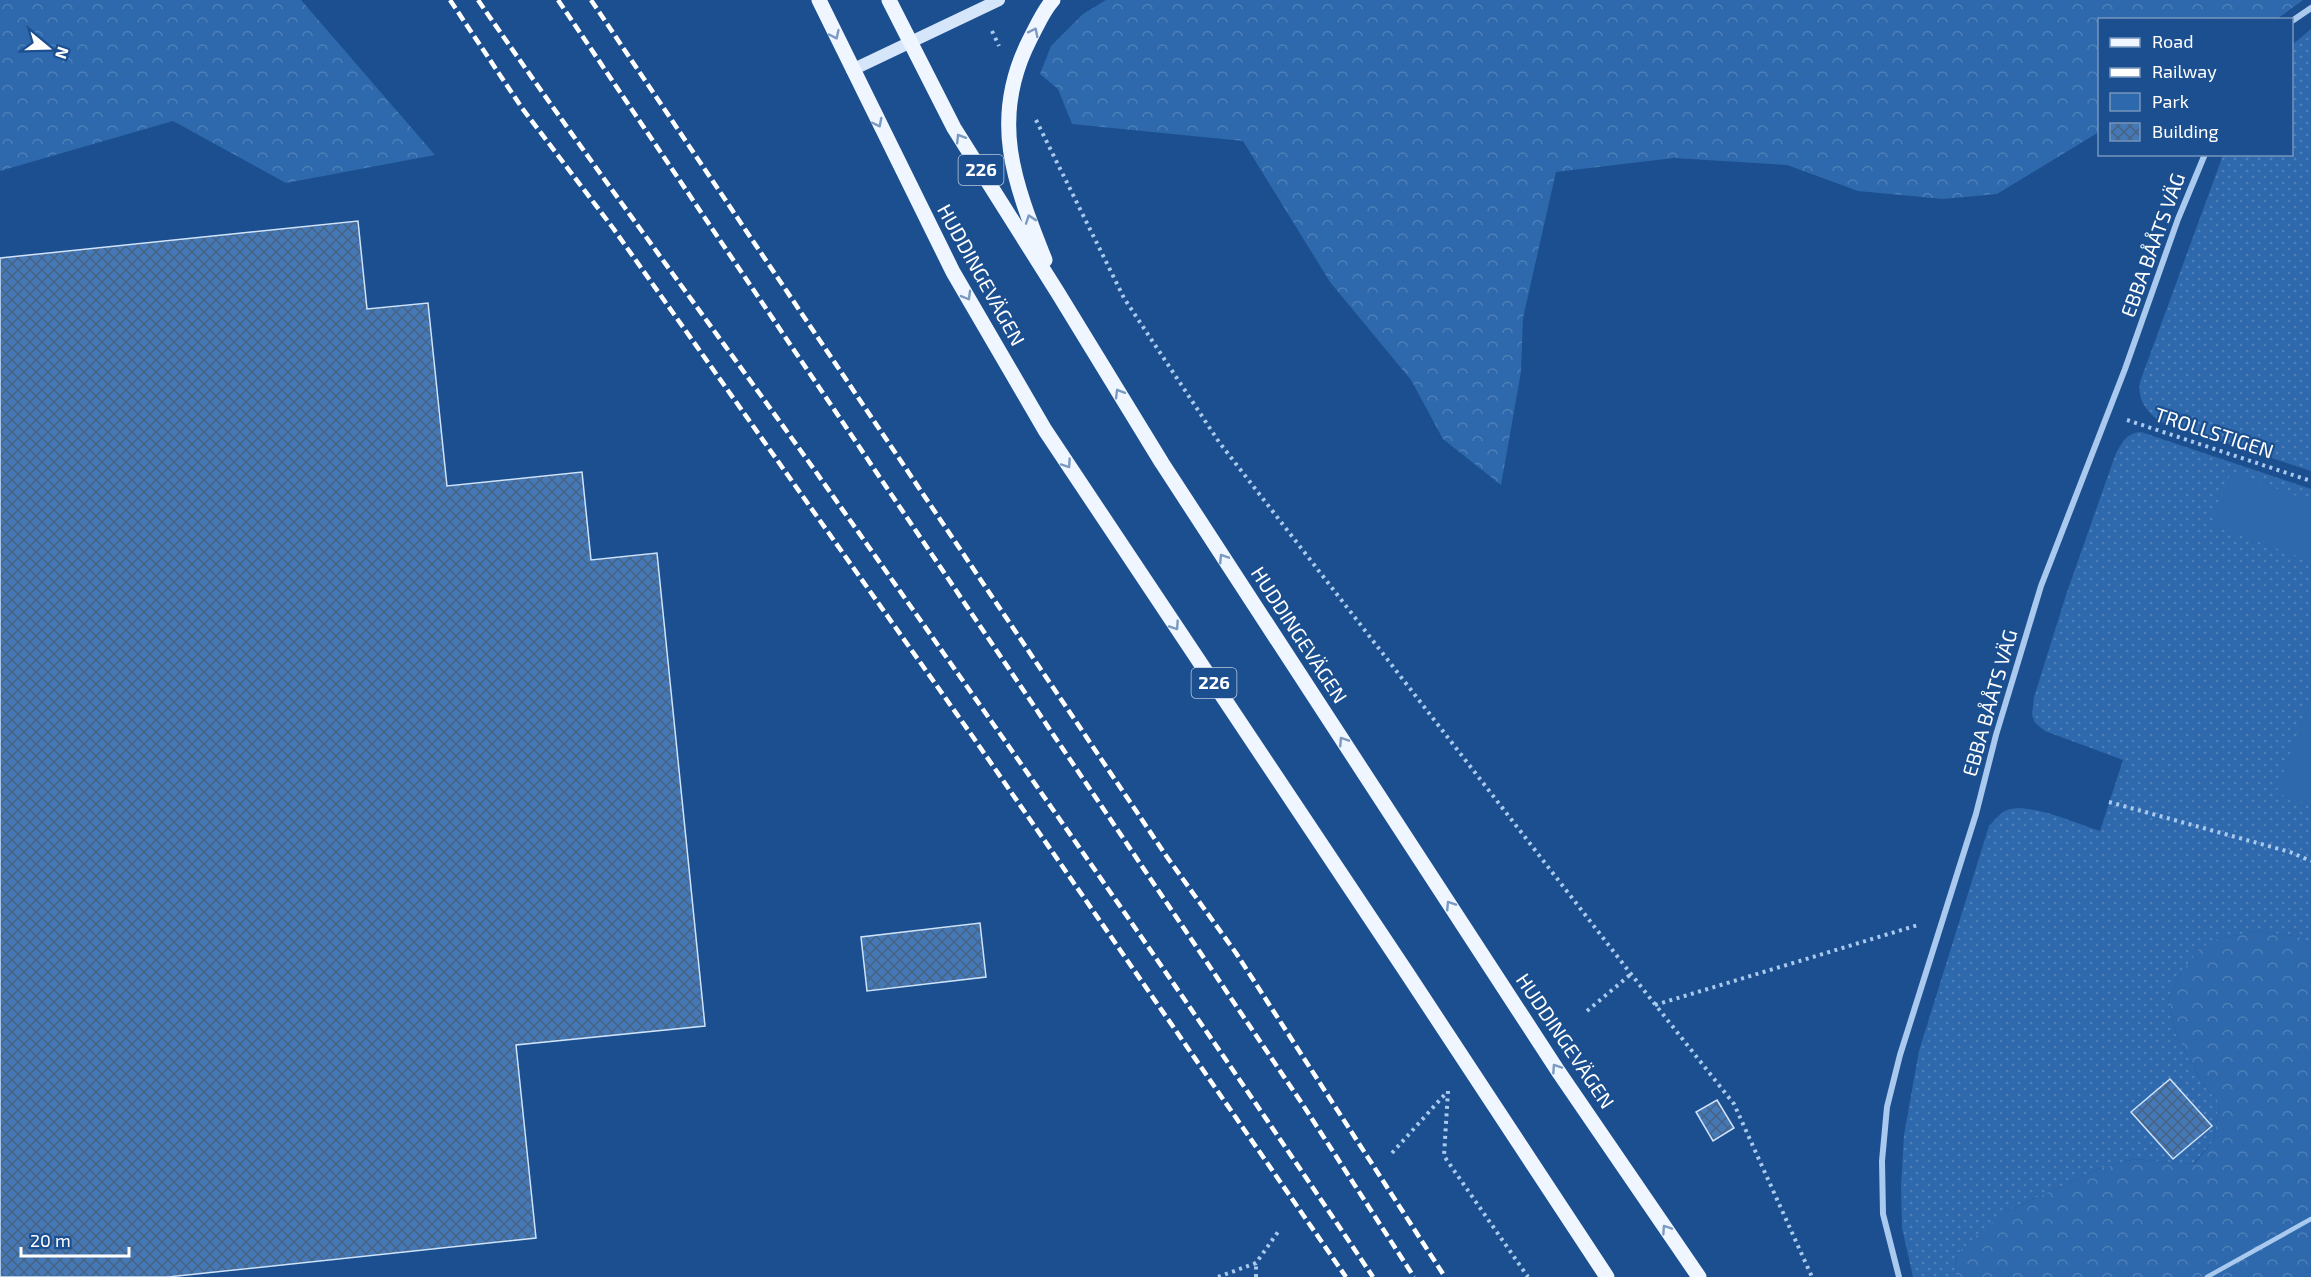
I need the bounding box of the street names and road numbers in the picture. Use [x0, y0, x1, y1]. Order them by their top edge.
road number: 226 [958, 155, 1004, 185]
street label: EBBA BÅÅTS VÄG [2115, 169, 2189, 320]
street label: HUDDINGEVÄGEN [933, 200, 1031, 349]
street label: TROLLSTIGEN [2152, 402, 2277, 463]
street label: HUDDINGEVÄGEN [1247, 562, 1353, 707]
street label: EBBA BÅÅTS VÄG [1957, 626, 2021, 779]
road number: 226 [1192, 668, 1236, 698]
street label: HUDDINGEVÄGEN [1512, 968, 1620, 1113]

